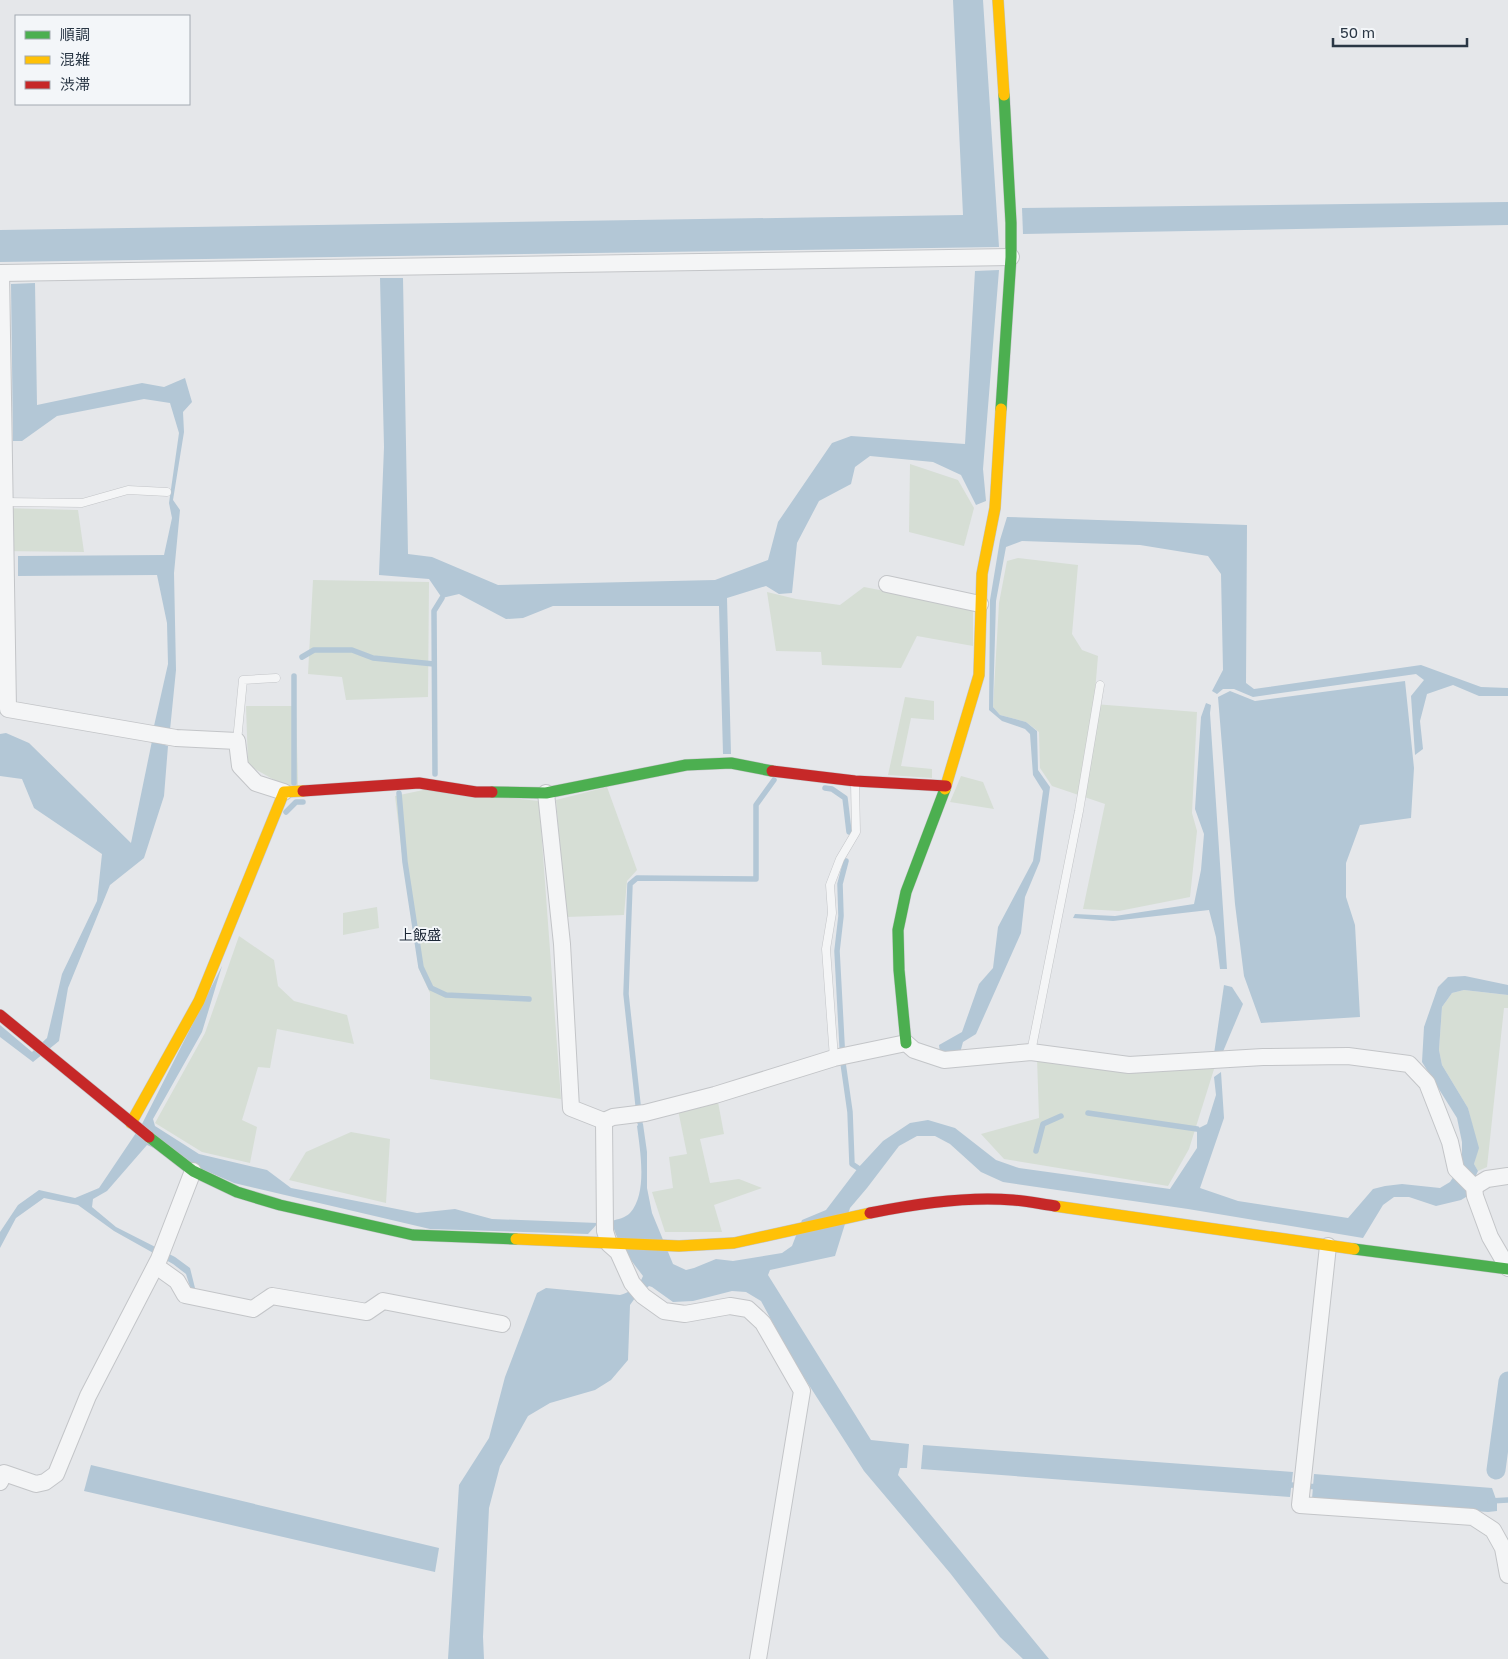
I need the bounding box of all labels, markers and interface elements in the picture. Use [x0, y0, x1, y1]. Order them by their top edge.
legend [15, 15, 190, 105]
scale bar [1333, 15, 1467, 47]
text: 50 m [1340, 23, 1375, 41]
text: 順調 [60, 25, 90, 43]
text: 混雑 [60, 50, 90, 68]
text: 渋滞 [60, 75, 90, 93]
district label: 上飯盛 [399, 926, 441, 943]

